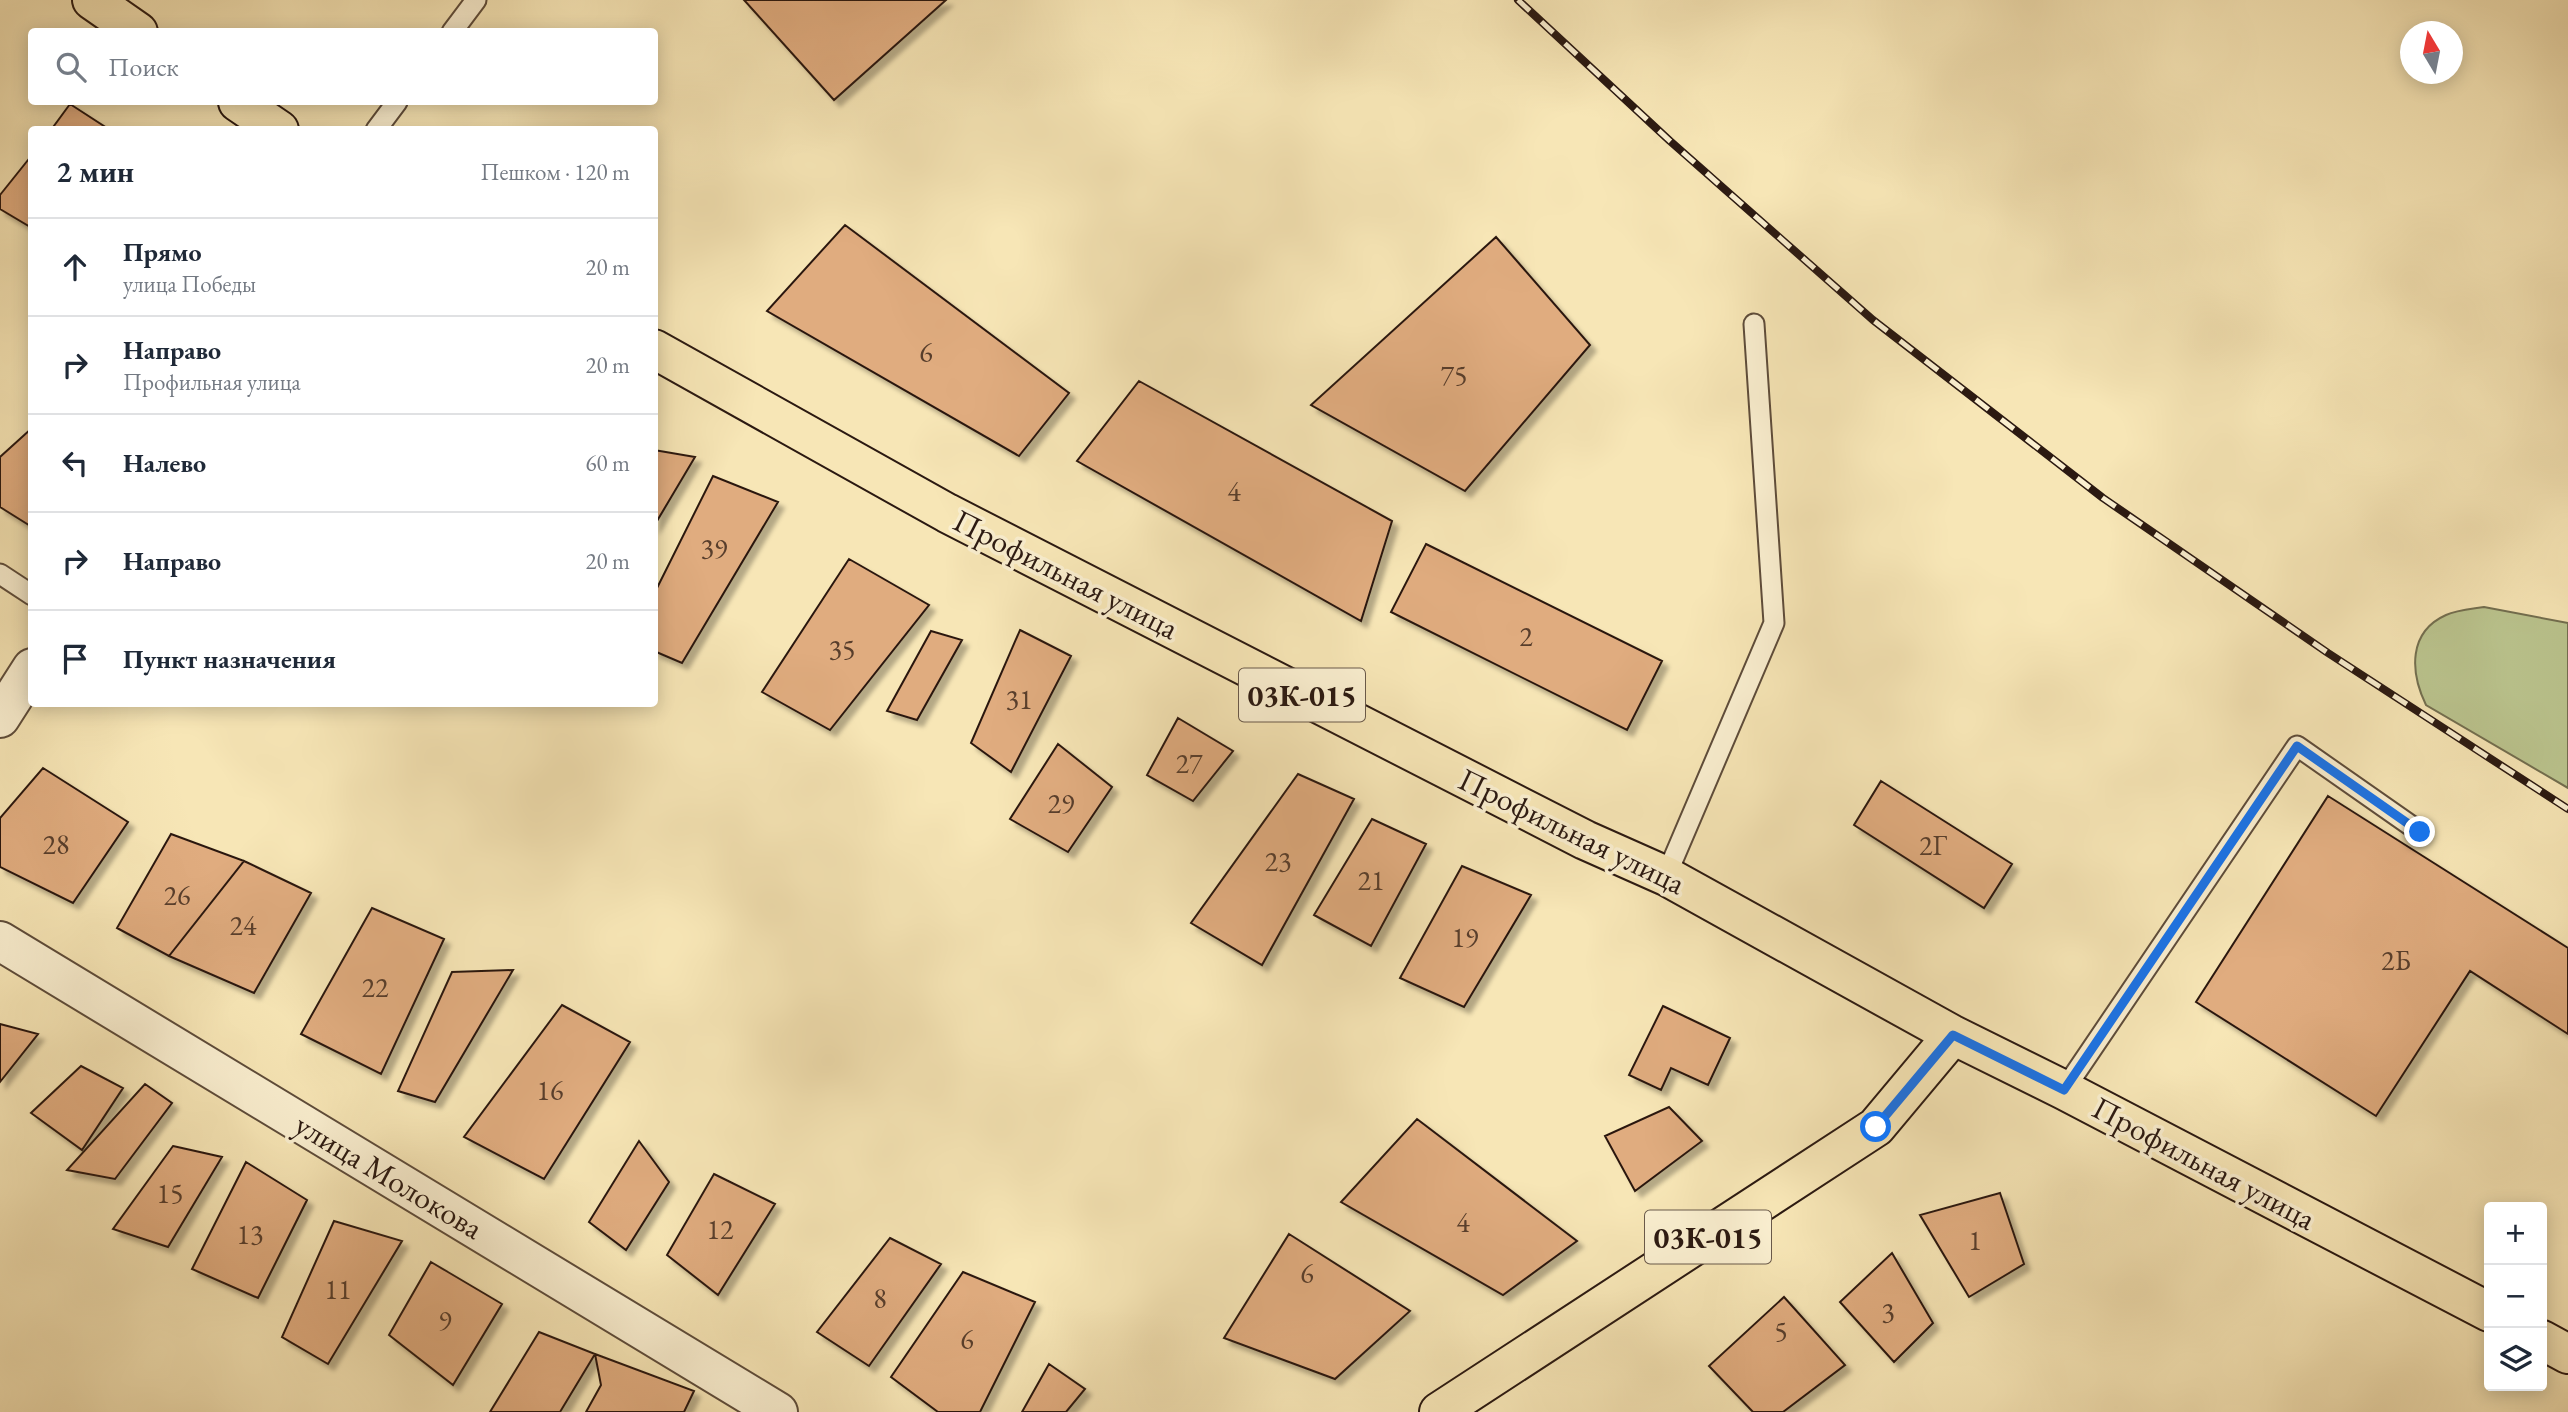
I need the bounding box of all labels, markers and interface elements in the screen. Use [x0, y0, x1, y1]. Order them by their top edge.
north arrow [2400, 21, 2463, 84]
search box [28, 28, 658, 105]
icon: search [52, 48, 90, 86]
text: Поиск [108, 50, 179, 84]
text: 2 мин [56, 152, 134, 191]
text: Пешком · 120 m [481, 157, 630, 187]
text: Прямо [123, 235, 202, 269]
icon: ahead [56, 248, 94, 286]
text: 20 m [585, 252, 630, 282]
text: улица Победы [123, 269, 256, 299]
text: Направо [123, 333, 221, 367]
house number: 6 [919, 334, 933, 370]
icon: right [56, 346, 94, 384]
text: 20 m [585, 350, 630, 380]
house number: 75 [1441, 357, 1467, 393]
text: Профильная улица [123, 367, 301, 397]
icon: left [56, 444, 94, 482]
text: Налево [123, 446, 206, 480]
text: 60 m [585, 448, 630, 478]
house number: 4 [1227, 473, 1241, 509]
street label: Профильная улица [946, 499, 1186, 649]
house number: 39 [701, 530, 727, 566]
icon: right [56, 542, 94, 580]
text: Направо [123, 544, 221, 578]
text: 20 m [585, 546, 630, 576]
house number: 2 [1519, 618, 1533, 654]
house number: 35 [829, 631, 855, 667]
icon: arrive [56, 640, 94, 678]
text: Пункт назначения [123, 642, 336, 676]
road number: 03К-015 [1239, 668, 1365, 722]
house number: 31 [1006, 681, 1032, 717]
house number: 27 [1176, 745, 1203, 781]
street label: Профильная улица [1452, 758, 1693, 904]
house number: 29 [1048, 785, 1074, 821]
route end [2404, 816, 2435, 847]
house number: 28 [43, 826, 69, 862]
house number: 2Г [1919, 827, 1947, 863]
house number: 23 [1265, 843, 1291, 879]
house number: 21 [1358, 862, 1384, 898]
house number: 26 [164, 877, 190, 913]
house number: 24 [230, 907, 257, 943]
house number: 19 [1452, 919, 1478, 955]
house number: 2Б [2381, 942, 2411, 978]
house number: 22 [362, 969, 389, 1005]
house number: 16 [537, 1072, 563, 1108]
street label: Профильная улица [2085, 1086, 2323, 1240]
street label: улица Молокова [287, 1103, 491, 1249]
route start [1860, 1111, 1891, 1142]
house number: 15 [157, 1175, 183, 1211]
map controls [2484, 1202, 2547, 1391]
button: + [2484, 1202, 2547, 1265]
house number: 4 [1456, 1204, 1470, 1240]
road number: 03К-015 [1645, 1210, 1771, 1264]
house number: 12 [707, 1211, 734, 1247]
house number: 13 [237, 1216, 263, 1252]
house number: 1 [1968, 1222, 1982, 1258]
house number: 6 [1300, 1255, 1314, 1291]
button: − [2484, 1265, 2547, 1328]
house number: 11 [325, 1271, 351, 1307]
house number: 8 [873, 1280, 887, 1316]
house number: 3 [1881, 1294, 1895, 1330]
house number: 9 [438, 1302, 452, 1338]
house number: 5 [1774, 1313, 1788, 1349]
house number: 6 [960, 1321, 974, 1357]
button: layers [2484, 1328, 2547, 1391]

